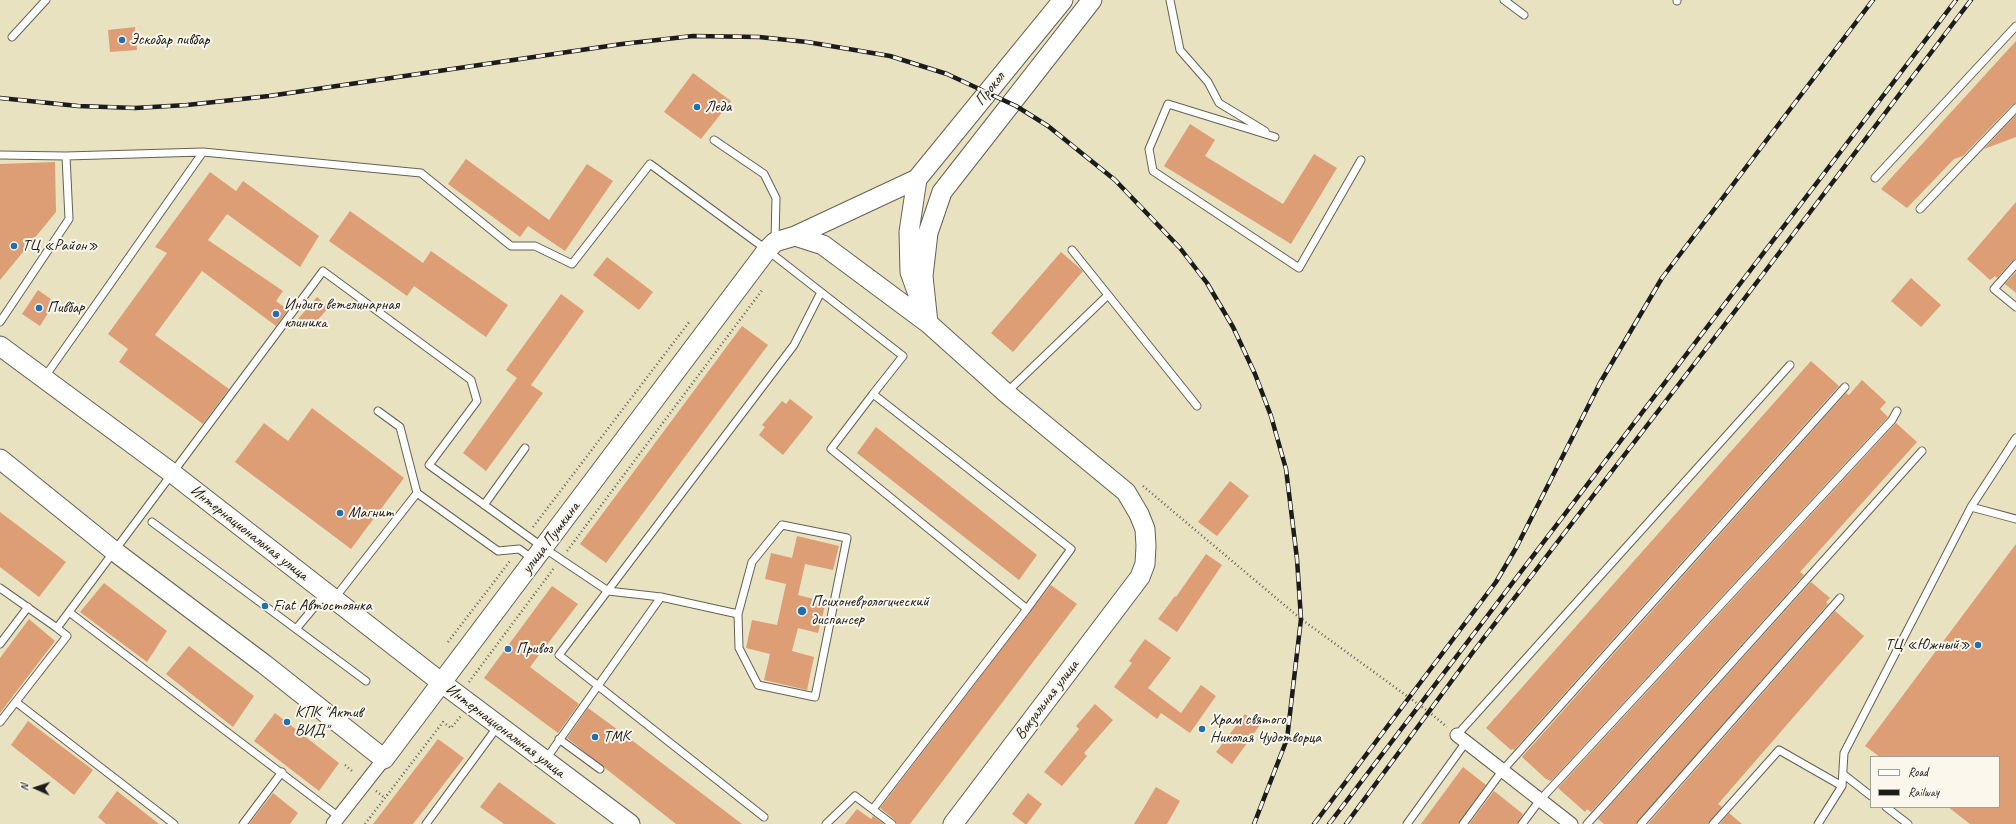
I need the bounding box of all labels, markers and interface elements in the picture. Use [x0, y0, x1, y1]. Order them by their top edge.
place label: Эскобар пивбар [130, 30, 210, 50]
marker: Эскобар пивбар [117, 35, 127, 45]
street label: Прокол [971, 68, 1009, 110]
place label: Леда [705, 97, 731, 117]
marker: Леда [692, 102, 702, 112]
place label: ТЦ «Район» [22, 236, 98, 256]
marker: ТЦ «Район» [9, 241, 19, 251]
place label: Индиго ветелинарная клиника [284, 295, 399, 333]
place label: Пивбар [47, 298, 84, 318]
marker: Пивбар [34, 303, 44, 313]
marker: Индиго ветелинарная клиника [271, 309, 281, 319]
street label: Интернациональная улица [186, 481, 312, 585]
street label: улица Пушкина [518, 498, 584, 578]
place label: Магнит [348, 503, 393, 523]
marker: Магнит [335, 508, 345, 518]
place label: Психоневрологический диспансер [811, 592, 929, 630]
place label: Fiat Автостоянка [273, 596, 372, 616]
marker: Fiat Автостоянка [260, 601, 270, 611]
marker: Психоневрологический диспансер [796, 605, 808, 617]
place label: ТЦ «Южный» [1885, 635, 1970, 655]
place label: Привоз [516, 639, 552, 659]
marker: ТЦ «Южный» [1973, 640, 1983, 650]
marker: Привоз [503, 644, 513, 654]
street label: Вокзальная улица [1011, 656, 1083, 744]
street label: Интернациональная улица [441, 680, 569, 782]
place label: КПК ''Актив ВИД'' [295, 703, 362, 741]
place label: Храм святого Николая Чудотворца [1210, 710, 1321, 748]
marker: КПК ''Актив ВИД'' [282, 717, 292, 727]
marker: Храм святого Николая Чудотворца [1197, 724, 1207, 734]
place label: ТМК [603, 727, 630, 747]
marker: ТМК [590, 732, 600, 742]
legend [1870, 756, 2000, 808]
text: Road [1908, 764, 1928, 780]
north arrow [16, 768, 56, 808]
text: N [17, 784, 31, 791]
text: Railway [1908, 784, 1939, 800]

